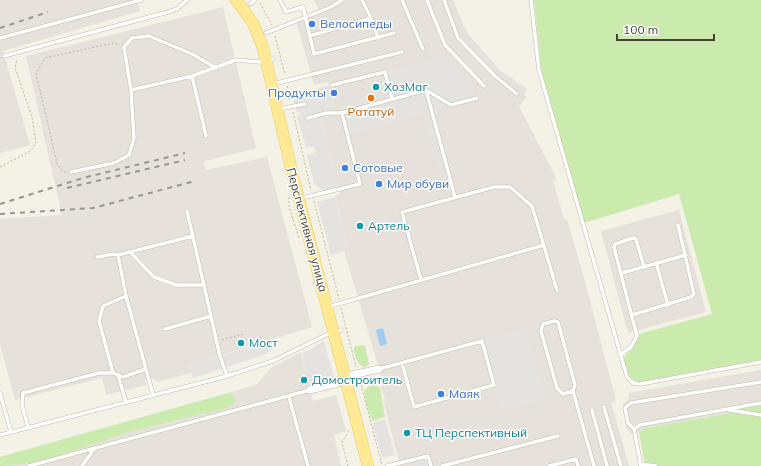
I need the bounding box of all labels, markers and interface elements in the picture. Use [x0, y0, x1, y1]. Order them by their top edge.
place label: Велосипеды [320, 16, 392, 31]
scale bar [617, 16, 714, 42]
marker: Велосипеды [307, 19, 317, 29]
text: 100 m [623, 22, 658, 37]
place label: ХозМаг [384, 79, 428, 94]
marker: ХозМаг [371, 82, 381, 92]
place label: Продукты [268, 85, 326, 100]
marker: Продукты [329, 88, 339, 98]
marker: Рататуй [366, 93, 376, 103]
place label: Рататуй [348, 104, 394, 119]
place label: Сотовые [353, 160, 403, 175]
marker: Сотовые [340, 163, 350, 173]
street label: Перспективная улица [284, 166, 331, 294]
place label: Мир обуви [387, 176, 449, 191]
marker: Мир обуви [374, 179, 384, 189]
place label: Артель [368, 218, 410, 233]
marker: Артель [355, 221, 365, 231]
place label: Мост [249, 335, 278, 350]
marker: Мост [236, 338, 246, 348]
place label: Домостроитель [312, 372, 403, 387]
marker: Домостроитель [299, 375, 309, 385]
place label: Маяк [449, 386, 480, 401]
marker: Маяк [436, 389, 446, 399]
place label: ТЦ Перспективный [415, 425, 527, 440]
marker: ТЦ Перспективный [402, 428, 412, 438]

